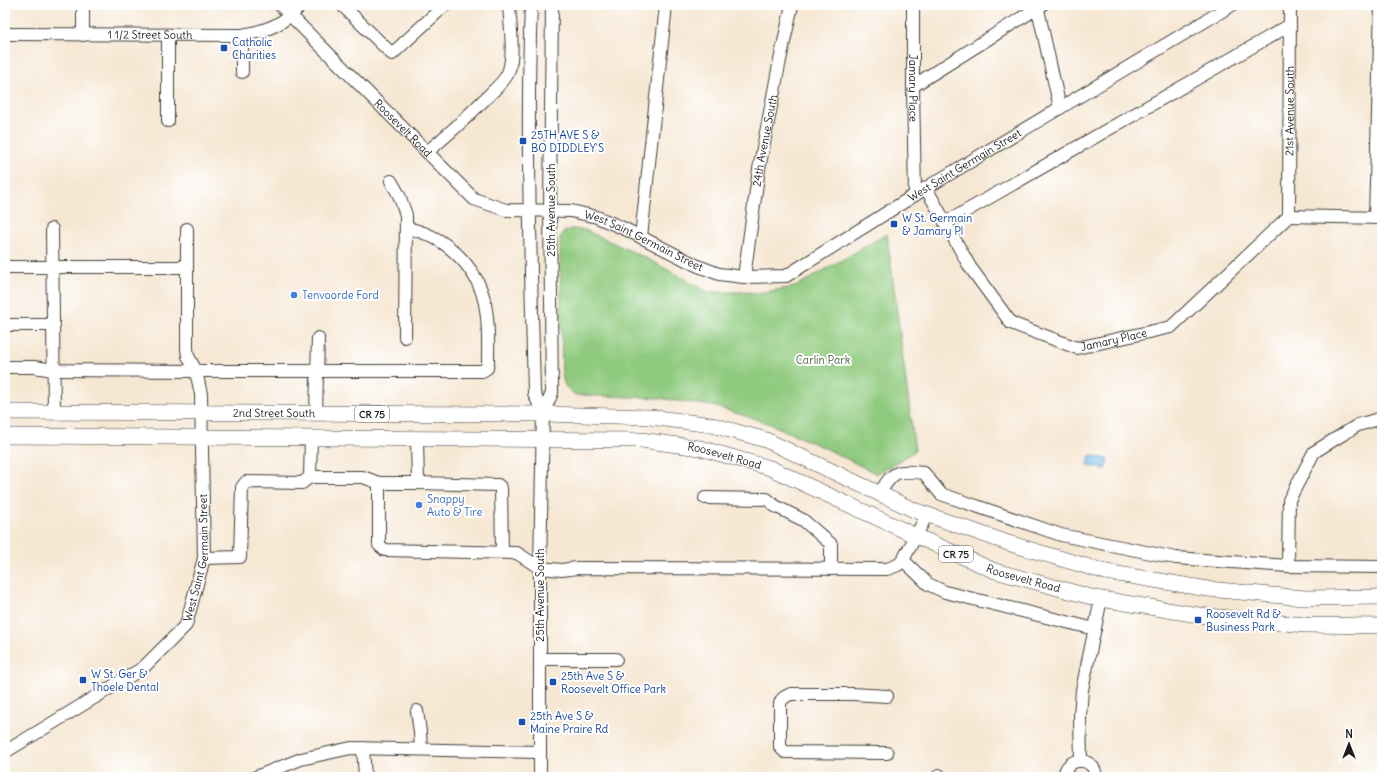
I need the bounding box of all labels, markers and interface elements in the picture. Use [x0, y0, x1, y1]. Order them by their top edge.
street label: 1 1/2 Street South [108, 27, 192, 42]
place label: Catholic Charities [232, 35, 276, 62]
marker: Catholic Charities [219, 43, 229, 53]
street label: Jamary Place [906, 54, 921, 122]
street label: 21st Avenue South [1282, 66, 1297, 156]
street label: 24th Avenue South [750, 93, 780, 187]
street label: Roosevelt Road [371, 96, 435, 160]
street label: West Saint Germain Street [905, 126, 1024, 205]
place label: 25TH AVE S & BO DIDDLEY'S [531, 128, 604, 155]
marker: 25TH AVE S & BO DIDDLEY'S [518, 136, 528, 146]
street label: 25th Avenue South [544, 163, 558, 257]
street label: West Saint Germain Street [583, 207, 705, 274]
place label: W St. Germain & Jamary Pl [902, 211, 972, 238]
marker: W St. Germain & Jamary Pl [889, 219, 899, 229]
place label: Tenvoorde Ford [302, 288, 380, 302]
marker: Tenvoorde Ford [289, 290, 299, 300]
street label: Jamary Place [1079, 326, 1148, 354]
park label: Carlin Park [796, 353, 851, 367]
street label: 2nd Street South [233, 406, 315, 420]
road number: CR 75 [355, 406, 389, 422]
street label: Roosevelt Road [687, 439, 764, 472]
place label: Snappy Auto & Tire [427, 492, 482, 519]
street label: West Saint Germain Street [180, 494, 211, 623]
marker: Snappy Auto & Tire [414, 500, 424, 510]
road number: CR 75 [939, 546, 973, 562]
street label: 25th Avenue South [533, 548, 547, 642]
street label: Roosevelt Road [984, 561, 1062, 595]
place label: Roosevelt Rd & Business Park [1206, 607, 1281, 634]
marker: Roosevelt Rd & Business Park [1193, 615, 1203, 625]
place label: W St. Ger & Thoele Dental [91, 667, 159, 694]
place label: 25th Ave S & Roosevelt Office Park [561, 669, 666, 696]
marker: W St. Ger & Thoele Dental [78, 675, 88, 685]
marker: 25th Ave S & Roosevelt Office Park [548, 677, 558, 687]
place label: 25th Ave S & Maine Praire Rd [530, 709, 609, 736]
marker: 25th Ave S & Maine Praire Rd [517, 717, 527, 727]
north arrow [1329, 724, 1369, 764]
text: N [1345, 727, 1353, 741]

